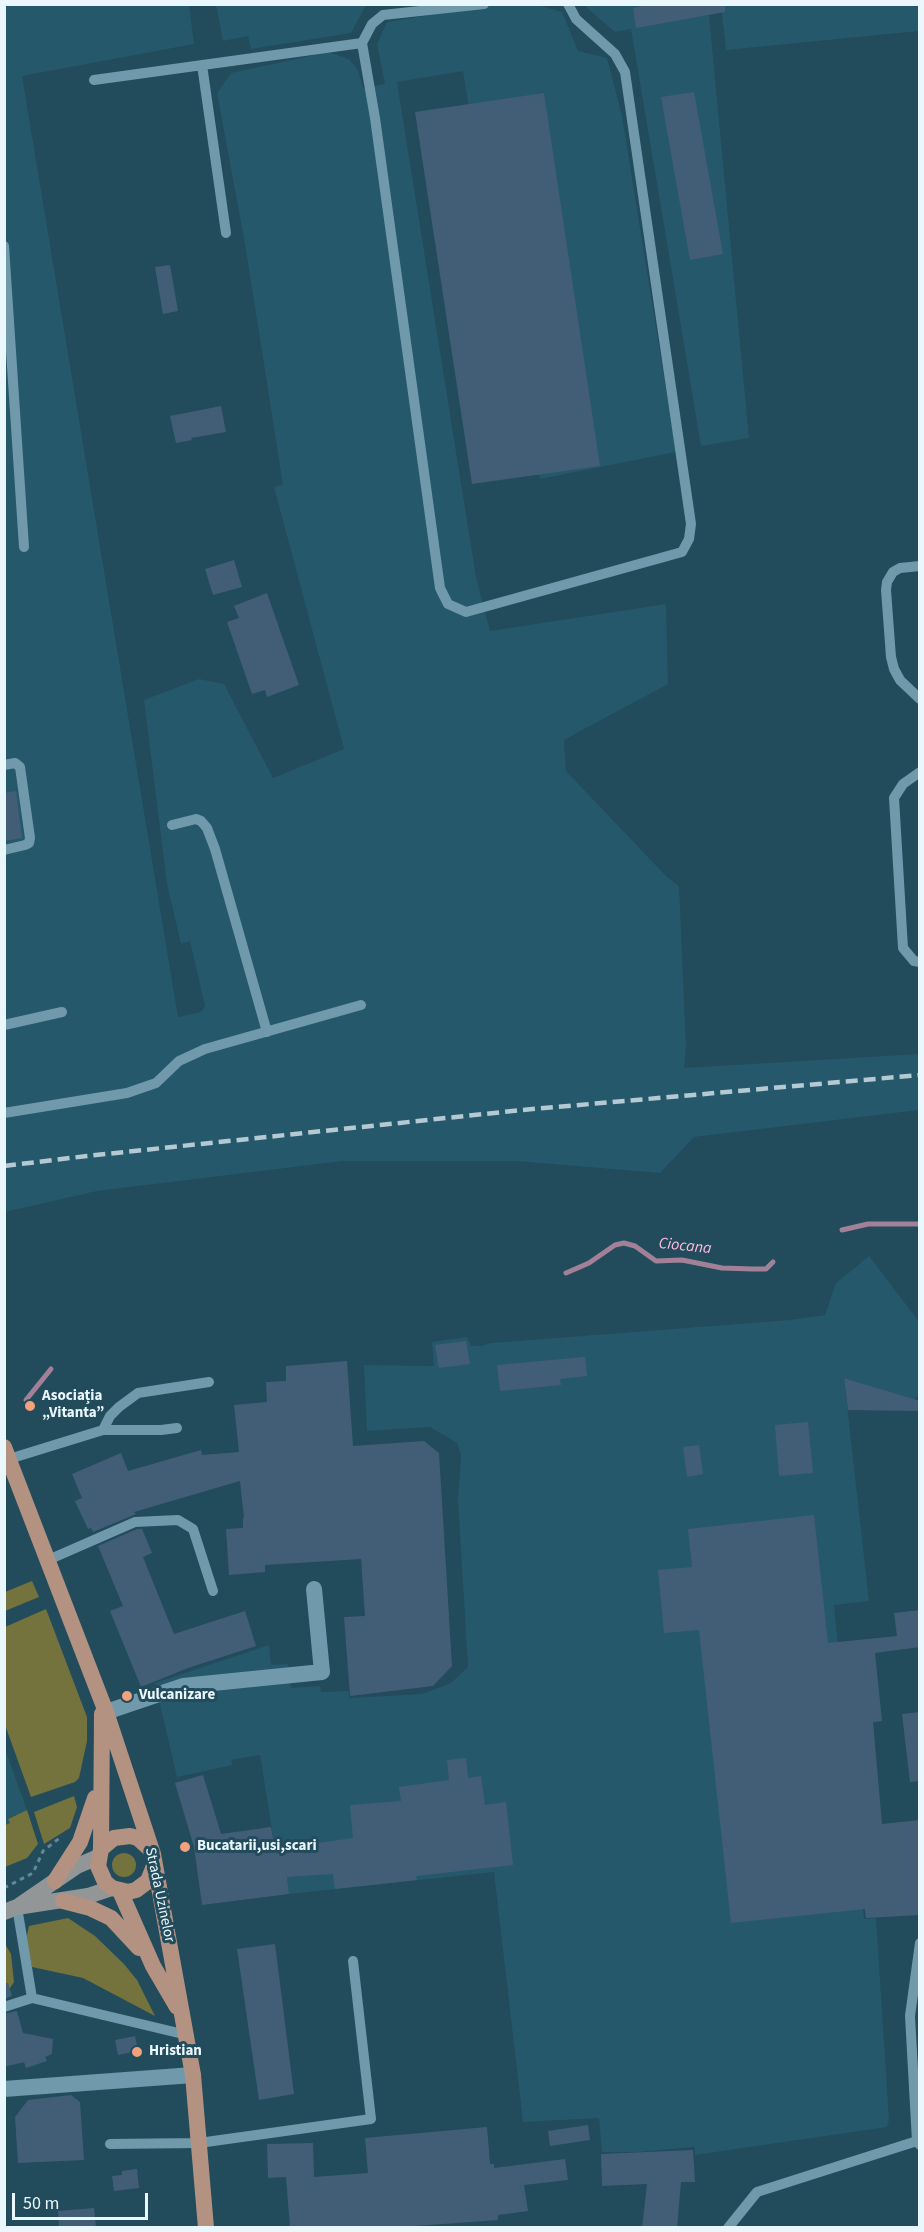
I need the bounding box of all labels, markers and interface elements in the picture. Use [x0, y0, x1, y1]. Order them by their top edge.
water label: Ciocana [658, 1235, 712, 1259]
place label: Asociația „Vitanta” [42, 1388, 104, 1423]
marker: Asociația „Vitanta” [23, 1399, 37, 1413]
place label: Vulcanizare [139, 1687, 215, 1705]
marker: Vulcanizare [120, 1689, 134, 1703]
place label: Bucatarii,usi,scari [197, 1838, 317, 1856]
marker: Bucatarii,usi,scari [178, 1840, 192, 1854]
street label: Strada Uzinelor [140, 1846, 178, 1944]
place label: Hristian [149, 2043, 202, 2061]
marker: Hristian [130, 2045, 144, 2059]
scale bar [15, 2181, 152, 2219]
text: 50 m [23, 2191, 59, 2216]

